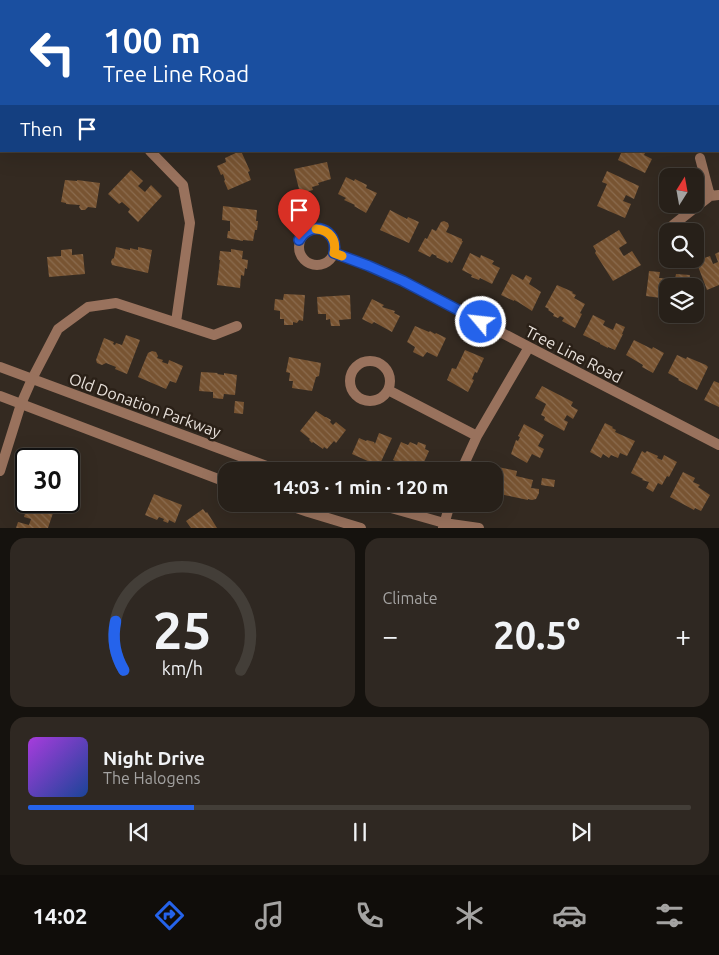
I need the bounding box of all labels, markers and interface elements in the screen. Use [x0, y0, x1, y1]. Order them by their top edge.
icon: left [20, 20, 85, 85]
text: 100 m [103, 20, 201, 60]
text: Tree Line Road [103, 61, 249, 86]
icon: arrive [73, 115, 101, 143]
text: Then [20, 118, 63, 140]
north arrow [659, 168, 704, 212]
map controls [659, 168, 704, 323]
pin [278, 189, 320, 240]
icon: arrive [285, 196, 313, 224]
button: search [659, 223, 704, 268]
button: layers [659, 278, 704, 323]
position arrow [454, 295, 506, 347]
street label: Tree Line Road [523, 322, 625, 386]
street label: Old Donation Parkway [67, 369, 224, 441]
speed limit sign: 30 [15, 448, 80, 513]
text: 14:03 · 1 min · 120 m [273, 476, 448, 498]
text: Climate [383, 589, 438, 607]
text: 25 [153, 601, 212, 659]
text: 20.5° [493, 614, 580, 656]
text: − [383, 620, 398, 651]
text: + [675, 620, 691, 651]
text: km/h [162, 658, 203, 678]
text: Night Drive [103, 747, 205, 769]
text: The Halogens [103, 769, 201, 787]
icon: previous [125, 818, 153, 846]
icon: pause [346, 818, 374, 846]
icon: next [567, 818, 595, 846]
icon: directions [152, 898, 187, 933]
icon: music [252, 898, 287, 933]
icon: phone [352, 898, 387, 933]
icon: climate [452, 898, 487, 933]
icon: car [552, 898, 587, 933]
icon: filters [652, 898, 687, 933]
text: 14:02 [32, 903, 87, 928]

